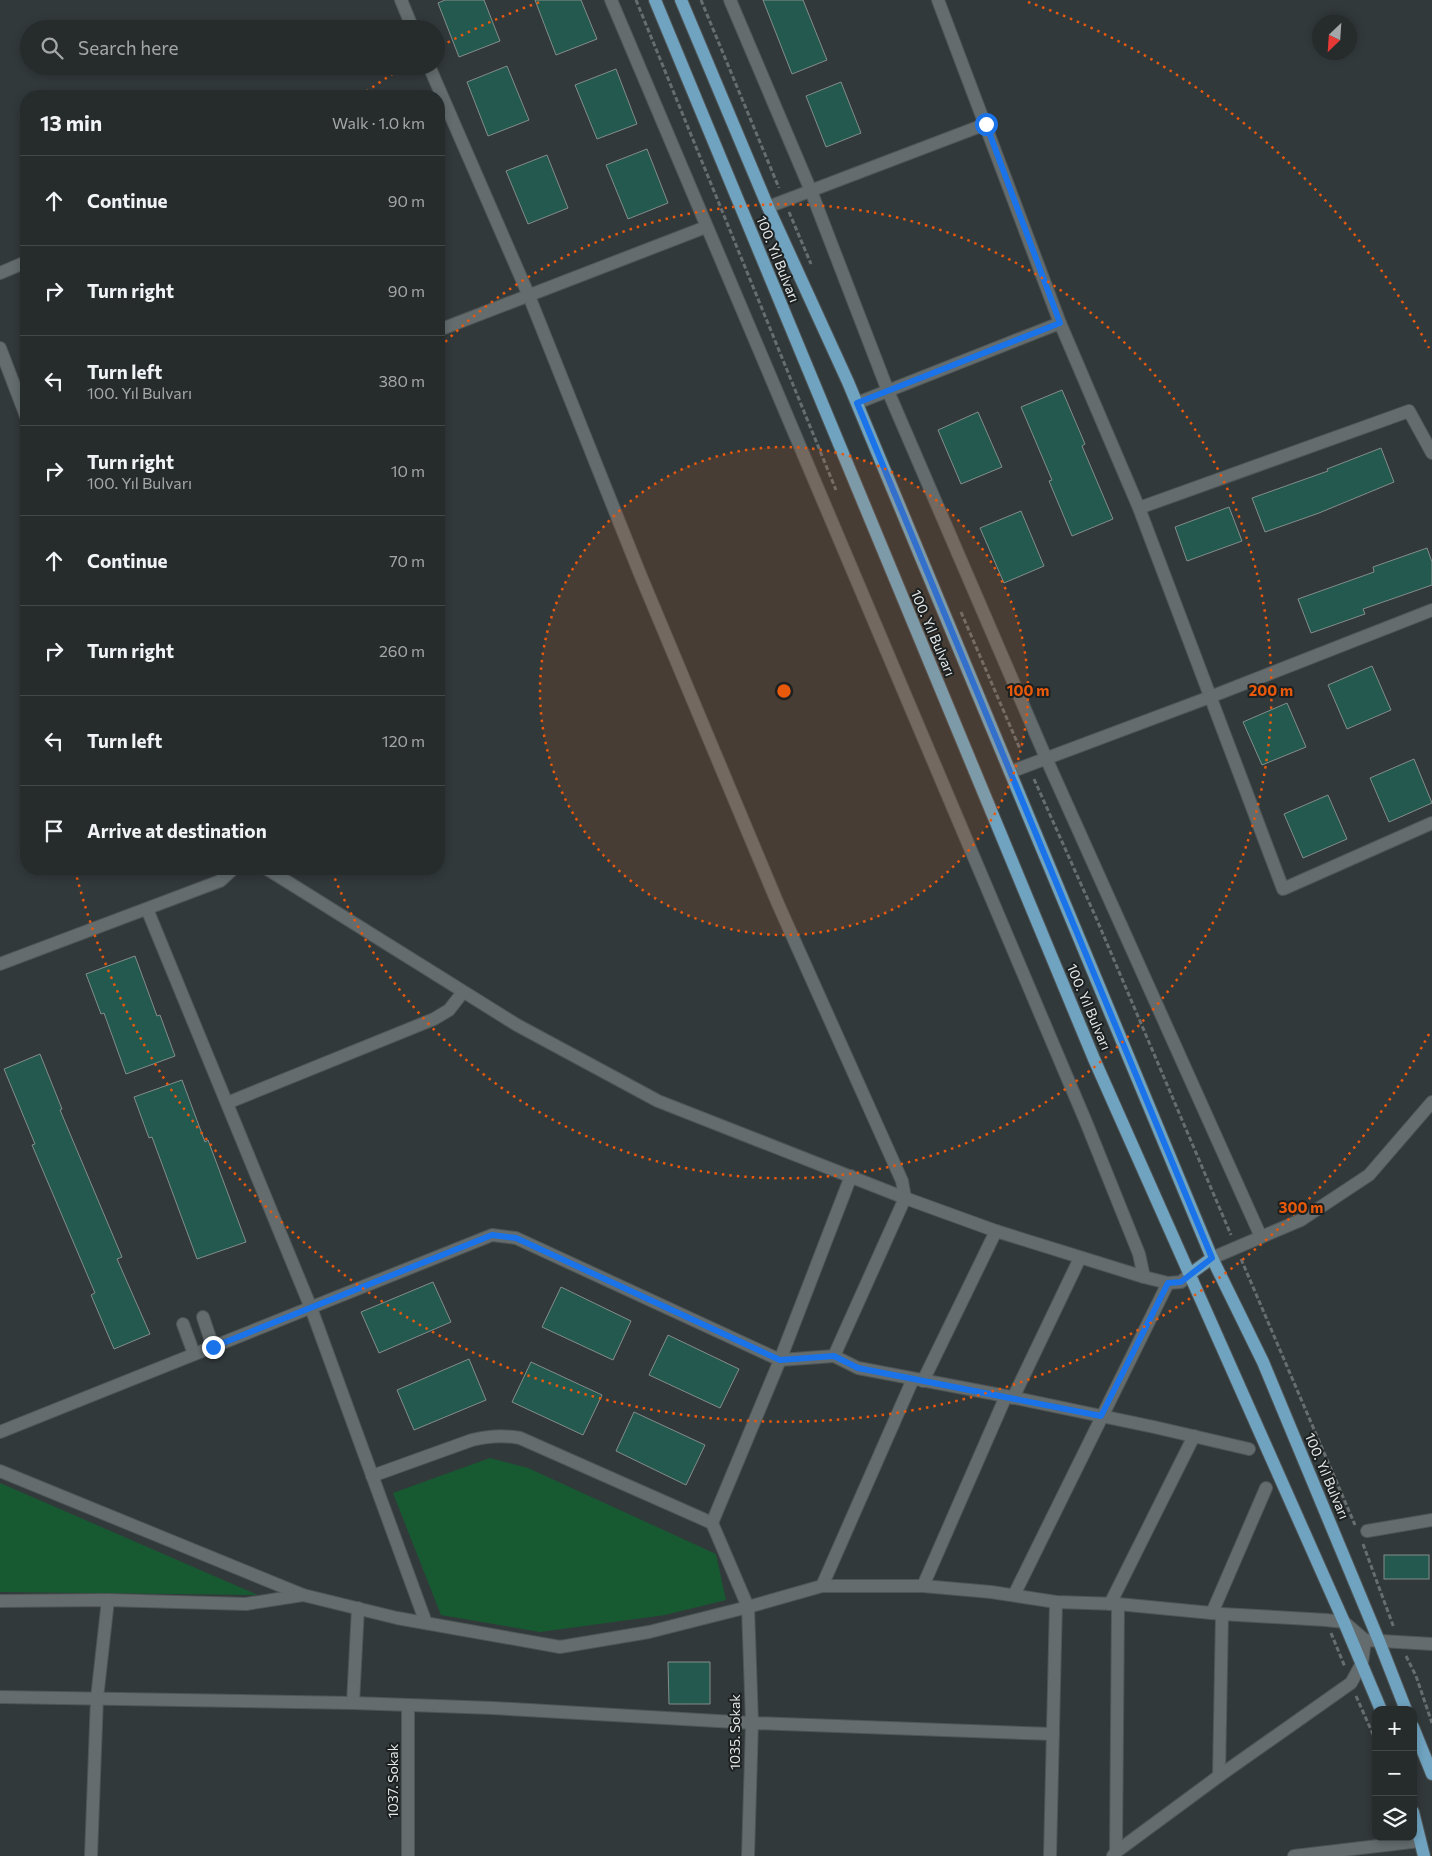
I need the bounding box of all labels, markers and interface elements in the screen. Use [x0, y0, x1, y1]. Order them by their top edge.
north arrow [1312, 15, 1357, 60]
search box [20, 20, 445, 75]
icon: search [38, 34, 66, 62]
text: Search here [78, 36, 178, 59]
text: 13 min [40, 110, 102, 135]
text: Walk · 1.0 km [332, 113, 425, 132]
route start [975, 113, 998, 136]
icon: ahead [40, 187, 68, 215]
text: Continue [87, 189, 167, 212]
text: 90 m [388, 191, 425, 210]
street label: 100. Yıl Bulvarı [753, 213, 804, 305]
icon: right [40, 277, 68, 305]
text: Turn right [87, 279, 174, 302]
text: 90 m [388, 281, 425, 300]
text: Turn left [87, 360, 162, 383]
icon: left [40, 367, 68, 395]
text: 380 m [379, 371, 425, 390]
text: 100. Yıl Bulvarı [87, 383, 192, 402]
text: Turn right [87, 450, 174, 473]
icon: right [40, 457, 68, 485]
text: 10 m [391, 461, 425, 480]
text: 100. Yıl Bulvarı [87, 473, 192, 492]
icon: ahead [40, 547, 68, 575]
text: Continue [87, 549, 167, 572]
text: 70 m [389, 551, 425, 570]
street label: 100. Yıl Bulvarı [908, 587, 959, 678]
icon: right [40, 637, 68, 665]
text: Turn right [87, 639, 174, 662]
text: 260 m [379, 641, 425, 660]
text: 100 m [1007, 681, 1049, 699]
text: 200 m [1249, 681, 1293, 699]
centre of rings [775, 682, 793, 700]
icon: left [40, 727, 68, 755]
text: Turn left [87, 729, 162, 752]
text: 120 m [382, 731, 425, 750]
icon: arrive [40, 817, 68, 845]
text: Arrive at destination [87, 819, 267, 842]
street label: 100. Yıl Bulvarı [1064, 961, 1115, 1052]
text: 300 m [1279, 1198, 1323, 1216]
route end [202, 1336, 225, 1359]
street label: 100. Yıl Bulvarı [1302, 1430, 1353, 1521]
street label: 1035. Sokak [726, 1694, 743, 1770]
map controls [1372, 1706, 1417, 1841]
button: + [1372, 1706, 1417, 1751]
street label: 1037. Sokak [384, 1743, 401, 1818]
button: − [1372, 1751, 1417, 1796]
button: layers [1372, 1796, 1417, 1841]

